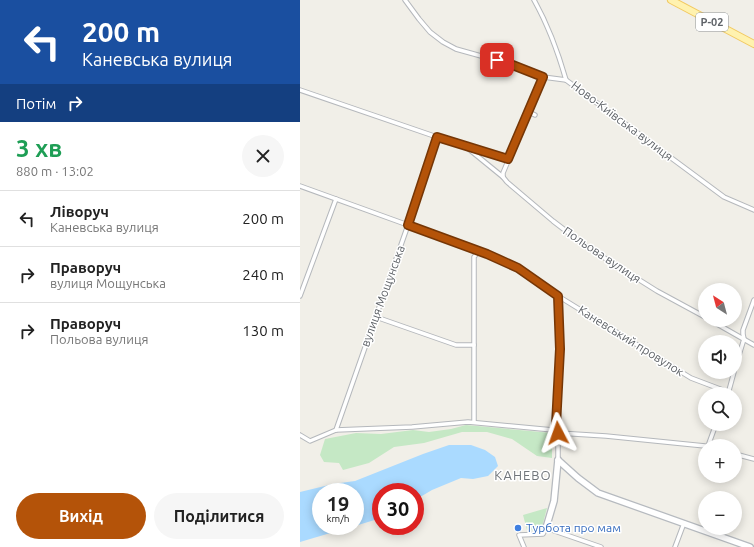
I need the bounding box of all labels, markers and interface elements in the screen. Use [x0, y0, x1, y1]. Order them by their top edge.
road number: Р-02 [696, 13, 728, 31]
icon: left [16, 16, 68, 68]
text: 200 m [82, 16, 160, 47]
pin [480, 43, 514, 77]
text: Каневська вулиця [82, 49, 233, 69]
icon: arrive [486, 49, 508, 71]
street label: Ново-Київська вулиця [569, 78, 675, 163]
icon: right [64, 92, 86, 114]
text: Потім [16, 95, 56, 112]
text: 3 хв [16, 135, 62, 162]
button: close [242, 135, 284, 177]
text: 880 m · 13:02 [16, 164, 94, 178]
text: Ліворуч [50, 203, 109, 220]
icon: left [16, 208, 38, 230]
text: 200 m [242, 210, 284, 227]
text: Каневська вулиця [50, 220, 159, 234]
street label: Польова вулиця [561, 224, 644, 285]
street label: вулиця Мощунська [358, 243, 407, 348]
text: Праворуч [50, 259, 121, 276]
icon: right [16, 264, 38, 286]
text: 240 m [242, 266, 284, 283]
text: вулиця Мощунська [50, 276, 166, 290]
north arrow [698, 283, 742, 327]
map controls [698, 283, 742, 535]
street label: Каневський провулок [576, 303, 686, 378]
text: Праворуч [50, 315, 121, 332]
icon: right [16, 320, 38, 342]
text: 130 m [242, 322, 284, 339]
text: Польова вулиця [50, 332, 148, 346]
button: sound [698, 335, 742, 379]
button: search [698, 387, 742, 431]
position arrow [537, 412, 579, 454]
button: + [698, 439, 742, 483]
district label: КАНЕВО [494, 468, 552, 482]
speed limit sign: 30 [372, 483, 424, 535]
button: − [698, 491, 742, 535]
text: 19 [327, 492, 349, 515]
button: Вихід [16, 493, 146, 539]
button: Поділитися [154, 493, 284, 539]
text: km/h [326, 513, 350, 524]
place label: Турбота про мам [526, 521, 621, 534]
marker: Турбота про мам [513, 523, 523, 533]

